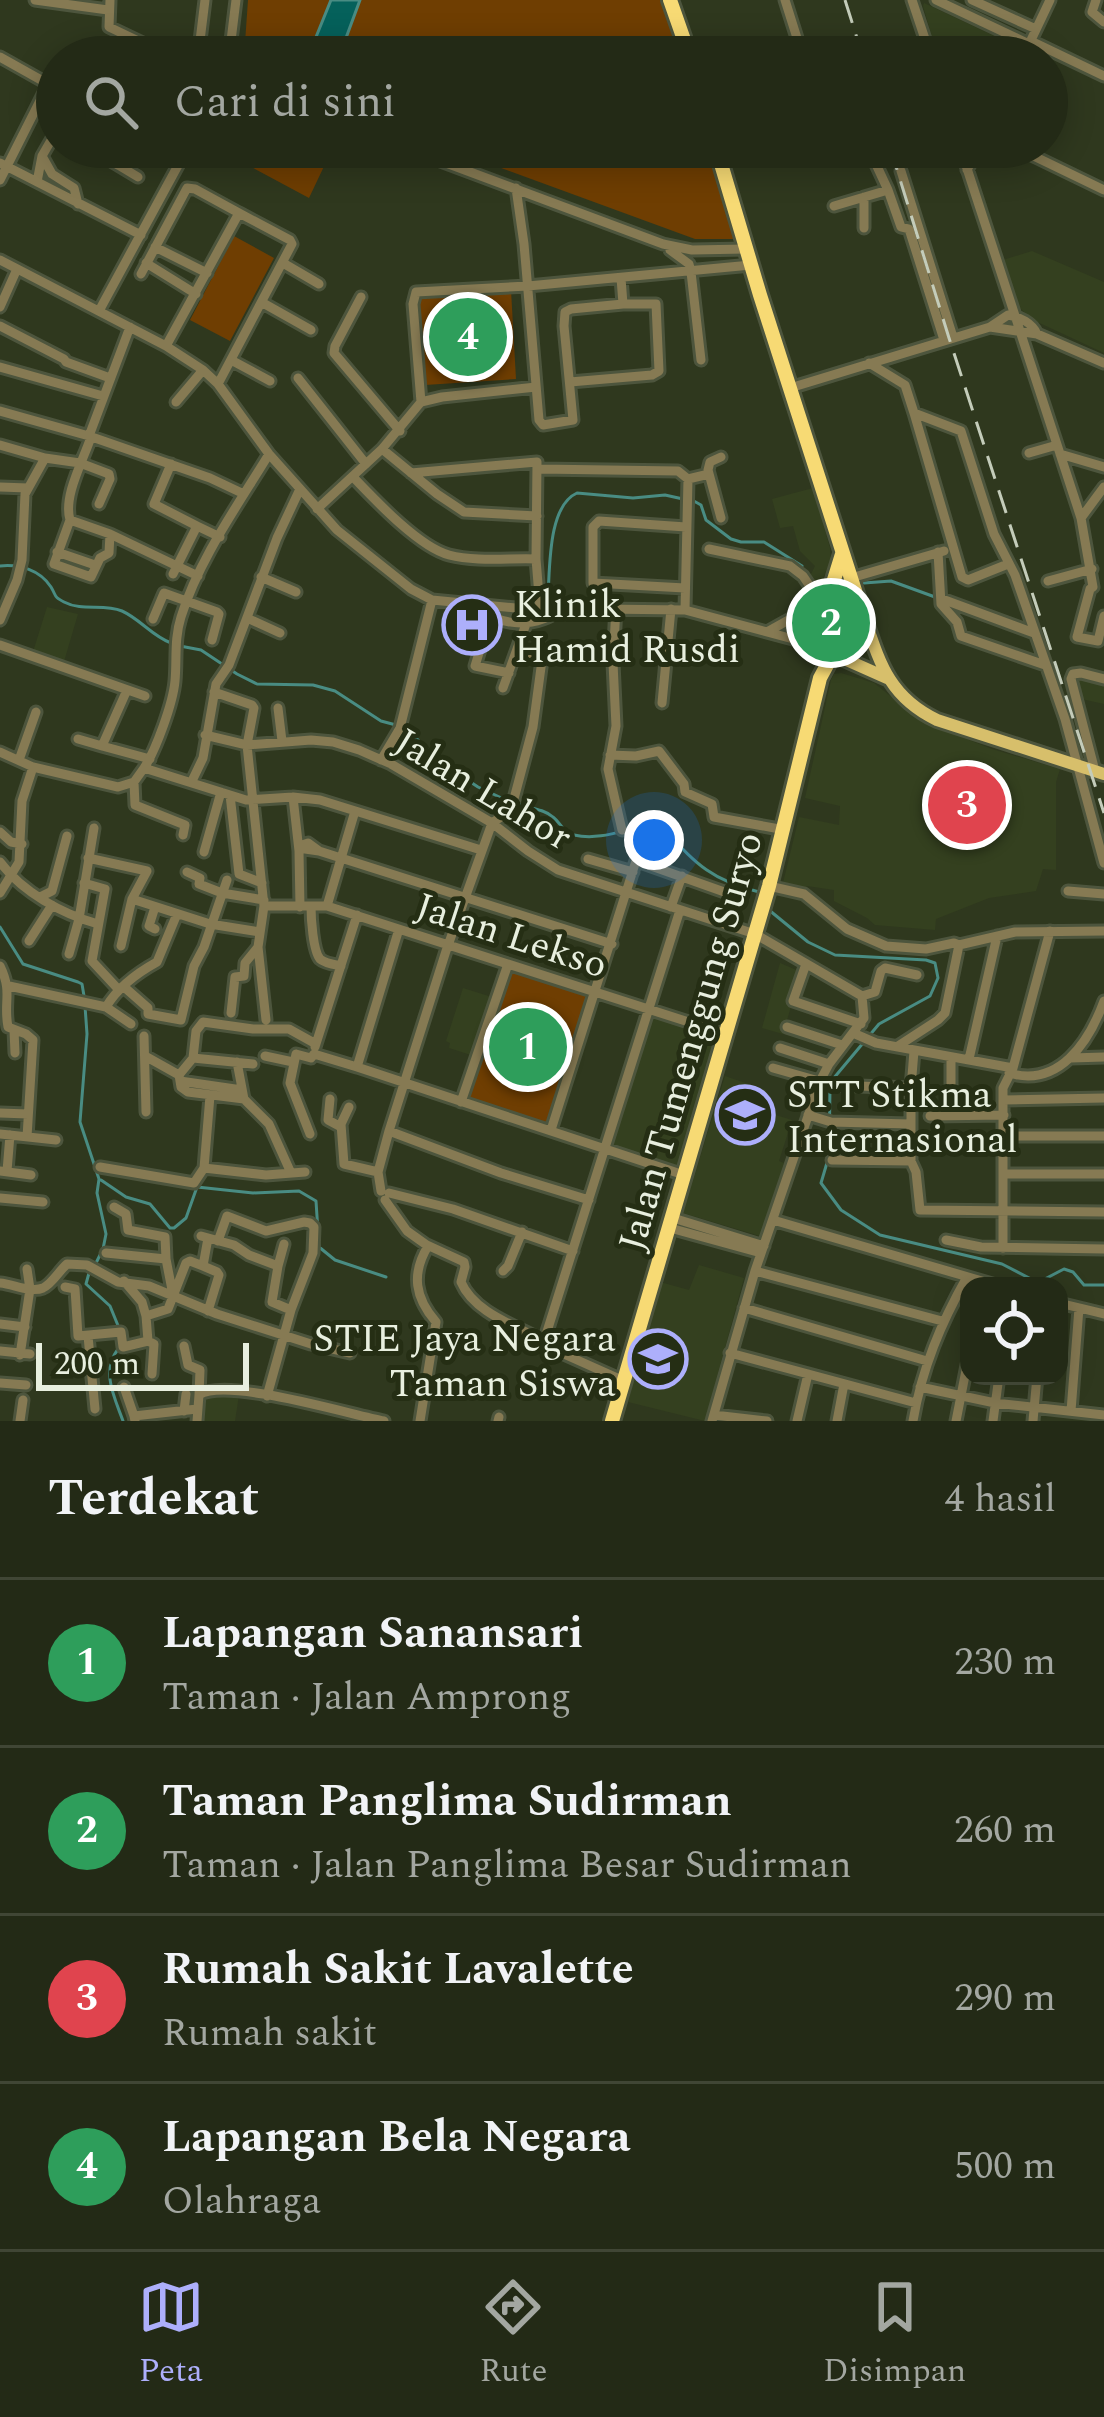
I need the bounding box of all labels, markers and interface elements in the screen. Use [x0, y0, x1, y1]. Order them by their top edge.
search box [36, 36, 1068, 168]
text: Cari di sini [174, 68, 396, 137]
icon: search [78, 69, 144, 135]
pin: 4 [429, 292, 507, 382]
place label: Klinik Hamid Rusdi [514, 576, 740, 680]
pin: 2 [792, 578, 870, 668]
hospital icon: Klinik Hamid Rusdi [441, 594, 503, 656]
street label: Jalan Lahor [382, 714, 583, 867]
pin: 3 [928, 760, 1006, 850]
your location [624, 810, 684, 870]
street label: Jalan Tumenggung Suryo [603, 825, 780, 1258]
street label: Jalan Lekso [408, 878, 615, 995]
pin: 1 [489, 1002, 567, 1092]
place label: STT Stikma Internasional [787, 1066, 1018, 1170]
school or university icon: STT Stikma Internasional [714, 1084, 776, 1146]
map controls [960, 1277, 1068, 1385]
button: locate [960, 1277, 1068, 1385]
place label: STIE Jaya Negara Taman Siswa [313, 1310, 616, 1414]
school or university icon: STIE Jaya Negara Taman Siswa [627, 1328, 689, 1390]
scale bar [36, 1337, 249, 1390]
text: 200 m [54, 1339, 140, 1389]
text: Terdekat [48, 1460, 259, 1538]
text: 4 hasil [945, 1470, 1056, 1529]
text: Lapangan Sanansari [162, 1599, 583, 1668]
text: 1 [76, 1633, 98, 1692]
text: 230 m [954, 1633, 1056, 1692]
text: Taman · Jalan Amprong [162, 1668, 571, 1727]
text: Taman Panglima Sudirman [162, 1767, 732, 1836]
text: 2 [76, 1801, 98, 1860]
text: 260 m [954, 1801, 1056, 1860]
text: Taman · Jalan Panglima Besar Sudirman [162, 1836, 852, 1895]
text: Rumah Sakit Lavalette [162, 1935, 634, 2004]
text: 3 [76, 1969, 98, 2028]
text: 290 m [954, 1969, 1056, 2028]
text: Rumah sakit [162, 2004, 377, 2063]
text: Lapangan Bela Negara [162, 2103, 631, 2172]
text: 4 [76, 2137, 98, 2196]
text: 500 m [954, 2137, 1056, 2196]
text: Olahraga [162, 2172, 321, 2231]
tab: Peta [138, 2274, 204, 2396]
tab: Rute [479, 2274, 547, 2396]
tab: Disimpan [823, 2274, 966, 2396]

